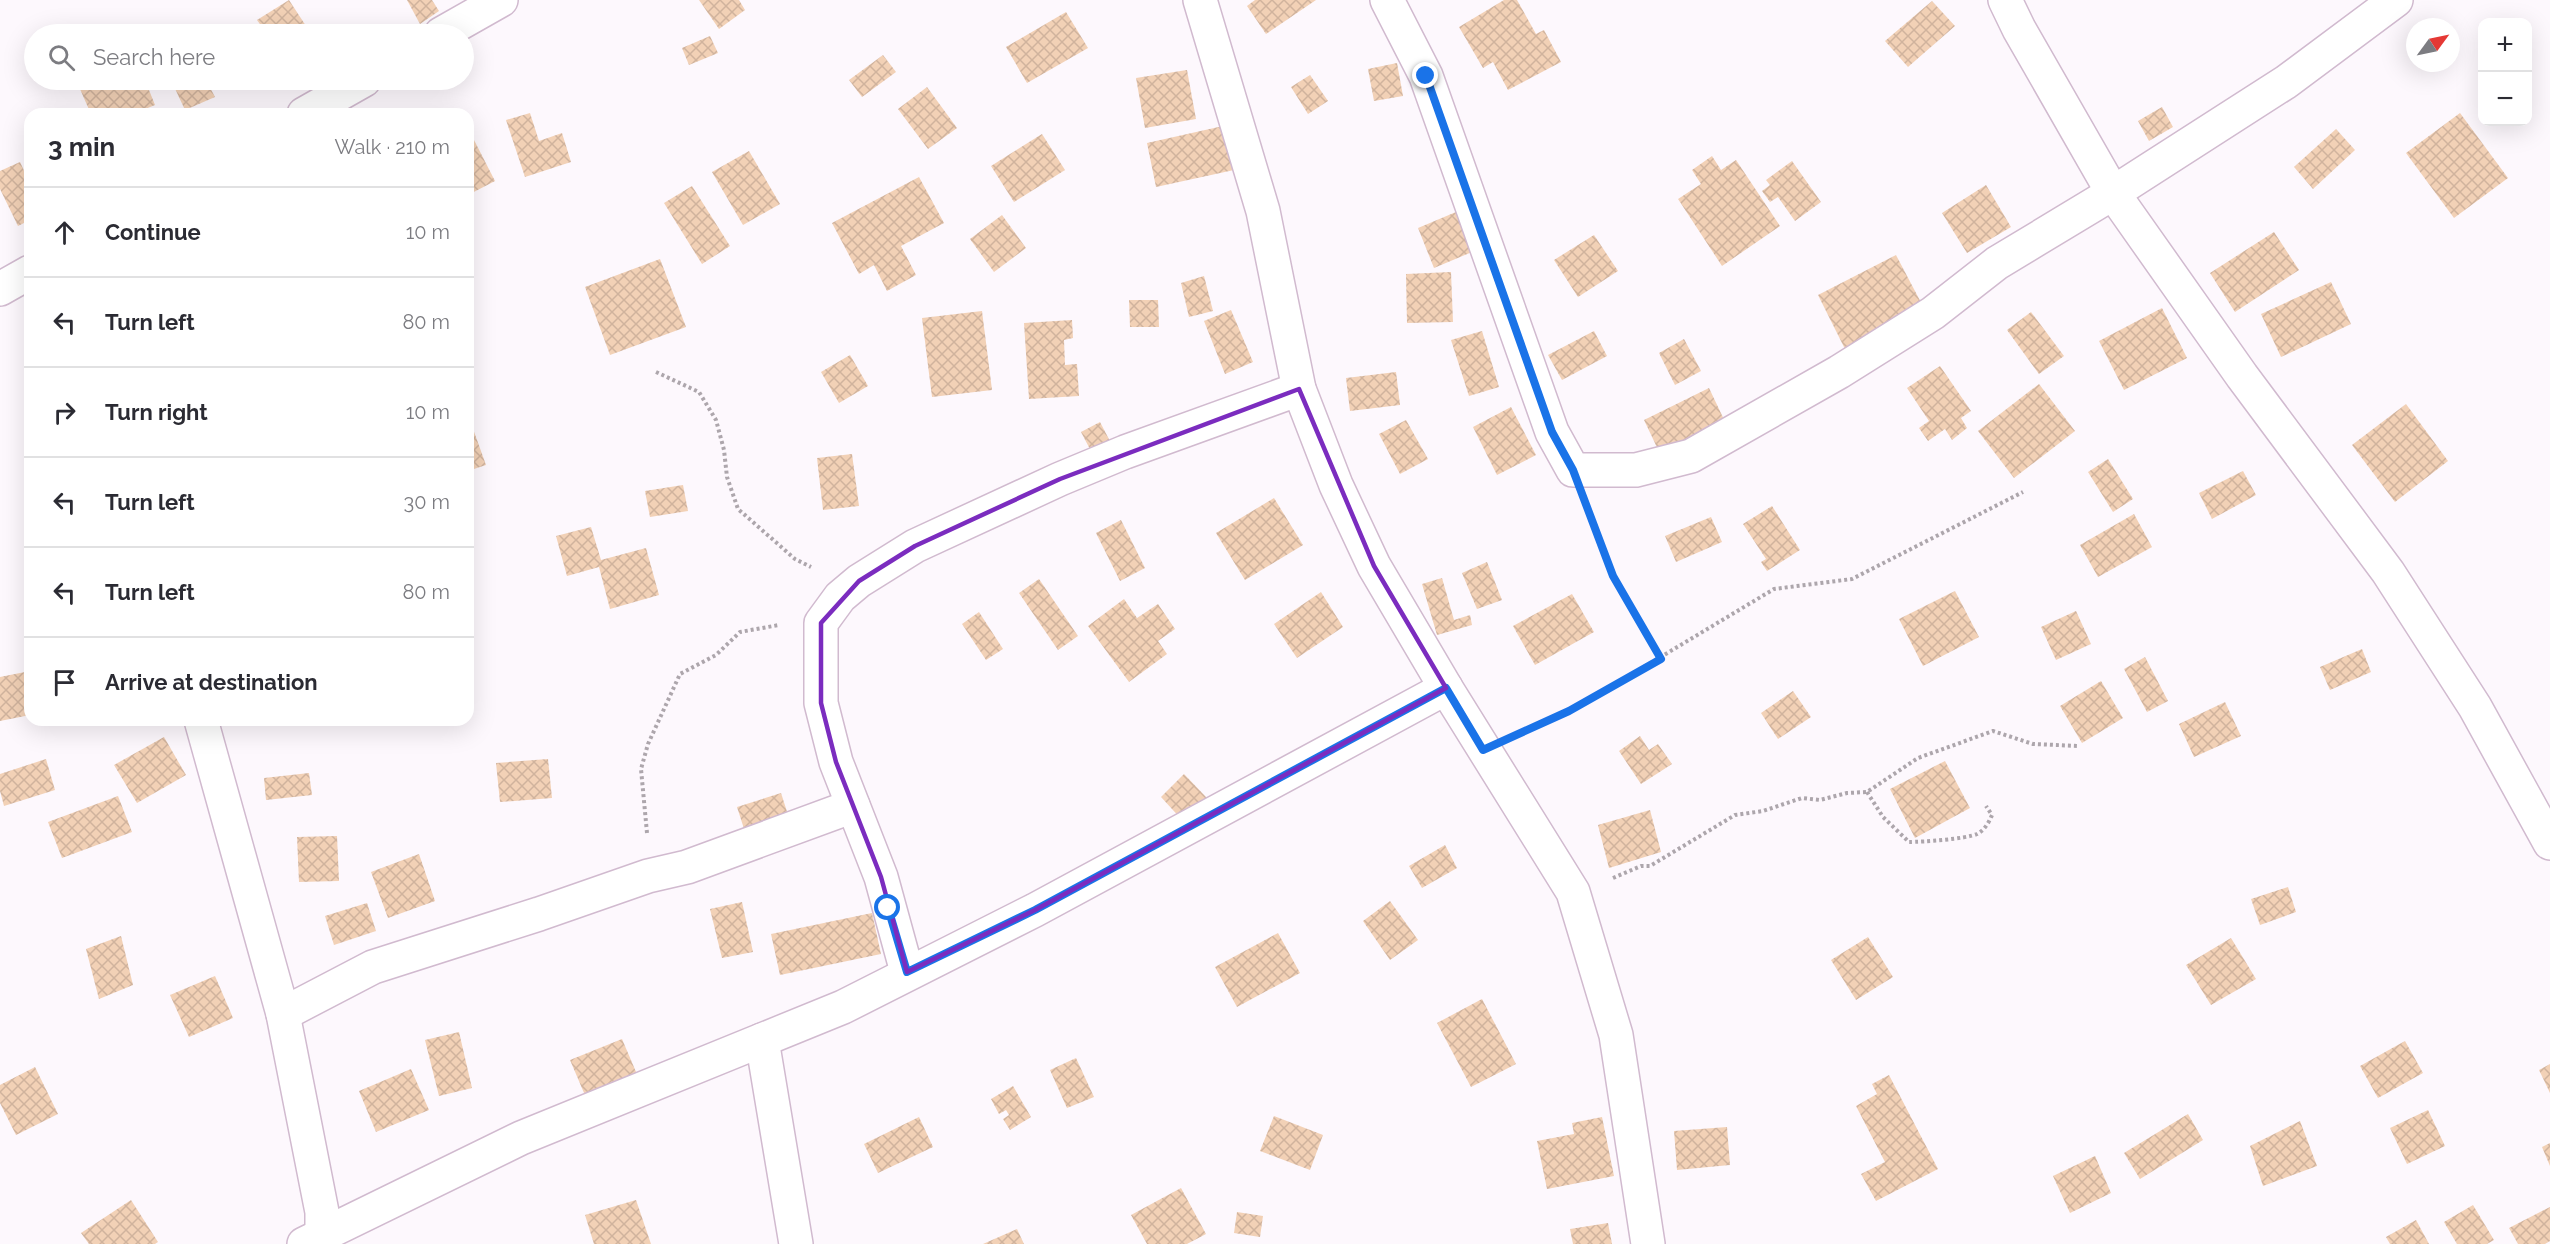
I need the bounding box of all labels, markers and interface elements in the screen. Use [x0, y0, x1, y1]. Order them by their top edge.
north arrow [2406, 18, 2460, 72]
map controls [2478, 18, 2532, 126]
button: + [2478, 18, 2532, 72]
search box [24, 24, 474, 90]
icon: search [45, 41, 78, 74]
text: Search here [93, 44, 215, 70]
route end [1412, 62, 1438, 88]
button: − [2478, 72, 2532, 126]
text: 3 min [48, 132, 115, 162]
text: Walk · 210 m [335, 135, 450, 159]
icon: ahead [48, 216, 81, 249]
text: Continue [105, 219, 201, 245]
text: 10 m [406, 220, 450, 244]
icon: left [48, 306, 81, 339]
text: Turn left [105, 309, 195, 335]
text: 80 m [402, 310, 450, 334]
icon: right [48, 396, 81, 429]
text: Turn right [105, 399, 208, 425]
text: 10 m [406, 400, 450, 424]
icon: left [48, 486, 81, 519]
text: Turn left [105, 489, 195, 515]
text: 30 m [404, 490, 450, 514]
icon: left [48, 576, 81, 609]
text: Turn left [105, 579, 195, 605]
text: 80 m [402, 580, 450, 604]
icon: arrive [48, 666, 81, 699]
text: Arrive at destination [105, 669, 318, 695]
route start [874, 894, 900, 920]

